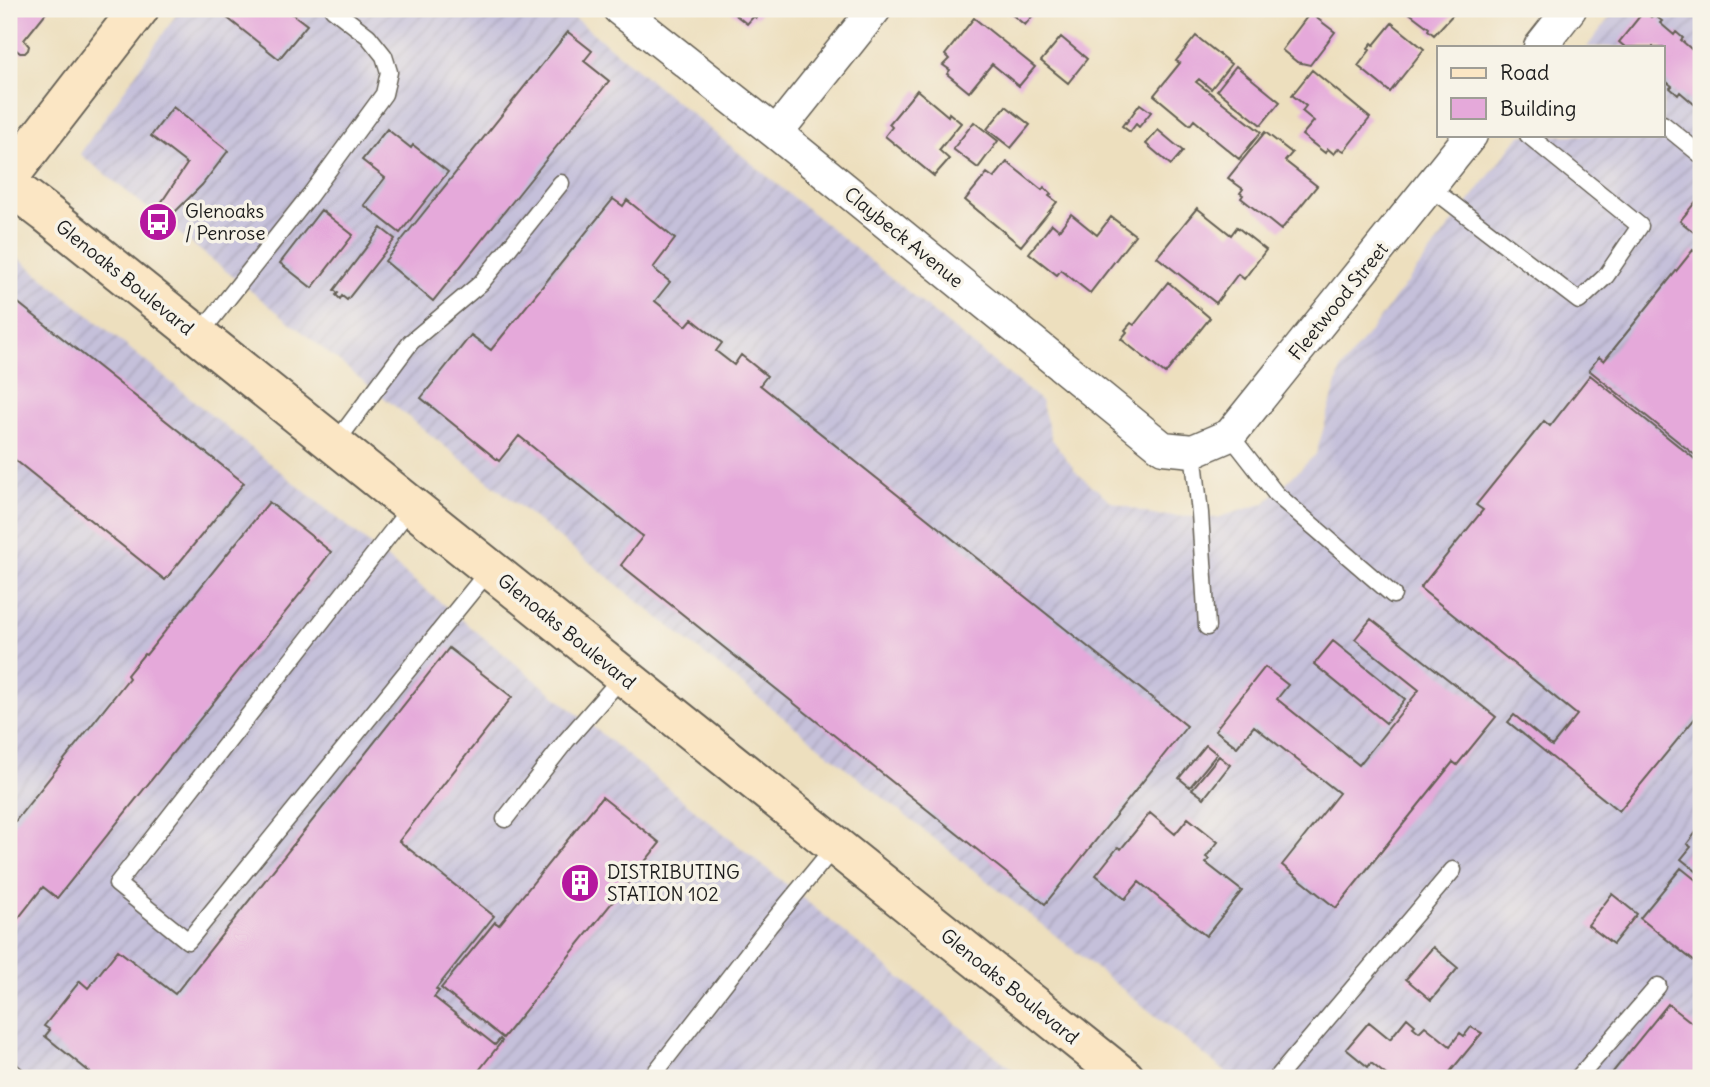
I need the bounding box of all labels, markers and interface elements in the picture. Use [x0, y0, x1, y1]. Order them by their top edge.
legend [1437, 46, 1664, 136]
text: Road [1500, 59, 1549, 86]
text: Building [1500, 95, 1576, 122]
street label: Claybeck Avenue [839, 182, 969, 292]
place label: Glenoaks / Penrose [185, 199, 266, 245]
bus stop icon: Glenoaks / Penrose [137, 201, 179, 243]
street label: Glenoaks Boulevard [51, 214, 199, 340]
street label: Fleetwood Street [1283, 237, 1393, 365]
street label: Glenoaks Boulevard [493, 568, 641, 694]
place label: DISTRIBUTING STATION 102 [607, 860, 740, 906]
building icon: DISTRIBUTING STATION 102 [559, 862, 601, 904]
street label: Glenoaks Boulevard [936, 923, 1084, 1049]

